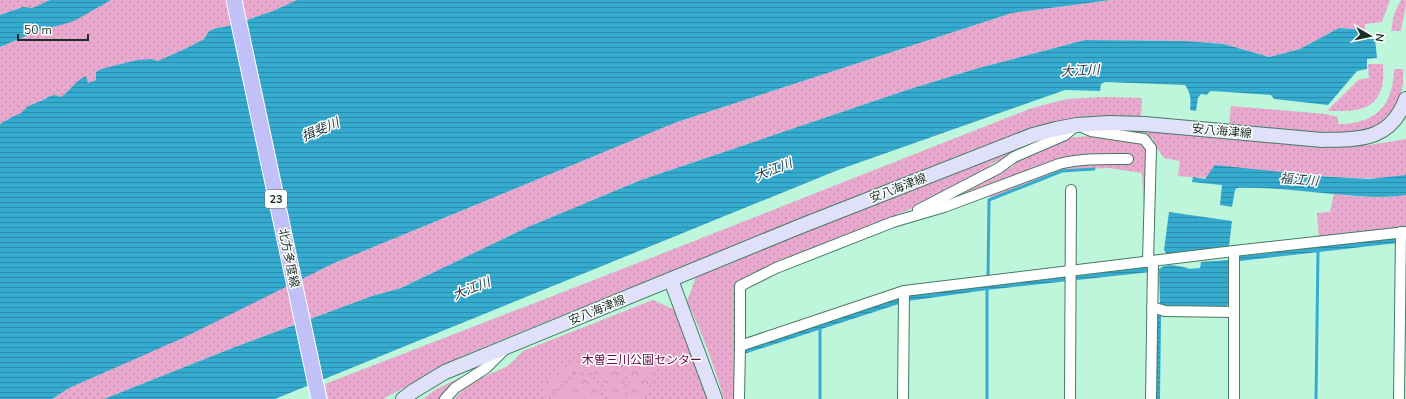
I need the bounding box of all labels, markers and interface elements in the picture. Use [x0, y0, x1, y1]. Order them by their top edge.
scale bar [18, 16, 88, 42]
north arrow [1350, 16, 1390, 56]
text: 50 m [24, 22, 52, 38]
text: N [1371, 32, 1387, 43]
water label: 大江川 [1060, 61, 1102, 81]
water label: 揖斐川 [299, 113, 344, 146]
street label: 安八海津線 [1191, 120, 1253, 142]
water label: 大江川 [752, 154, 797, 186]
water label: 福江川 [1279, 169, 1321, 191]
street label: 安八海津線 [867, 170, 929, 206]
road number: 23 [265, 190, 287, 208]
street label: 北方多度線 [275, 227, 303, 289]
water label: 大江川 [450, 273, 495, 305]
street label: 安八海津線 [566, 291, 628, 329]
park label: 木曽三川公園センター [582, 352, 702, 368]

